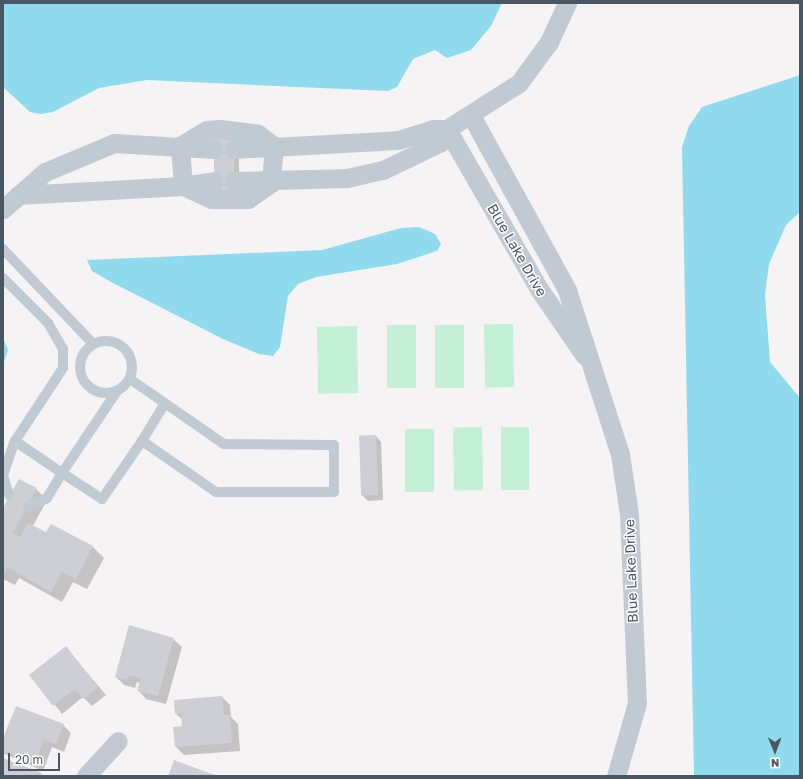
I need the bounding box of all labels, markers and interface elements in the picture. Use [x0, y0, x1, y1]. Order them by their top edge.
street label: Blue Lake Drive [484, 201, 550, 299]
street label: Blue Lake Drive [621, 519, 641, 623]
north arrow [755, 731, 795, 771]
scale bar [10, 745, 62, 771]
text: 20 m [15, 752, 43, 767]
text: N [771, 757, 780, 770]

